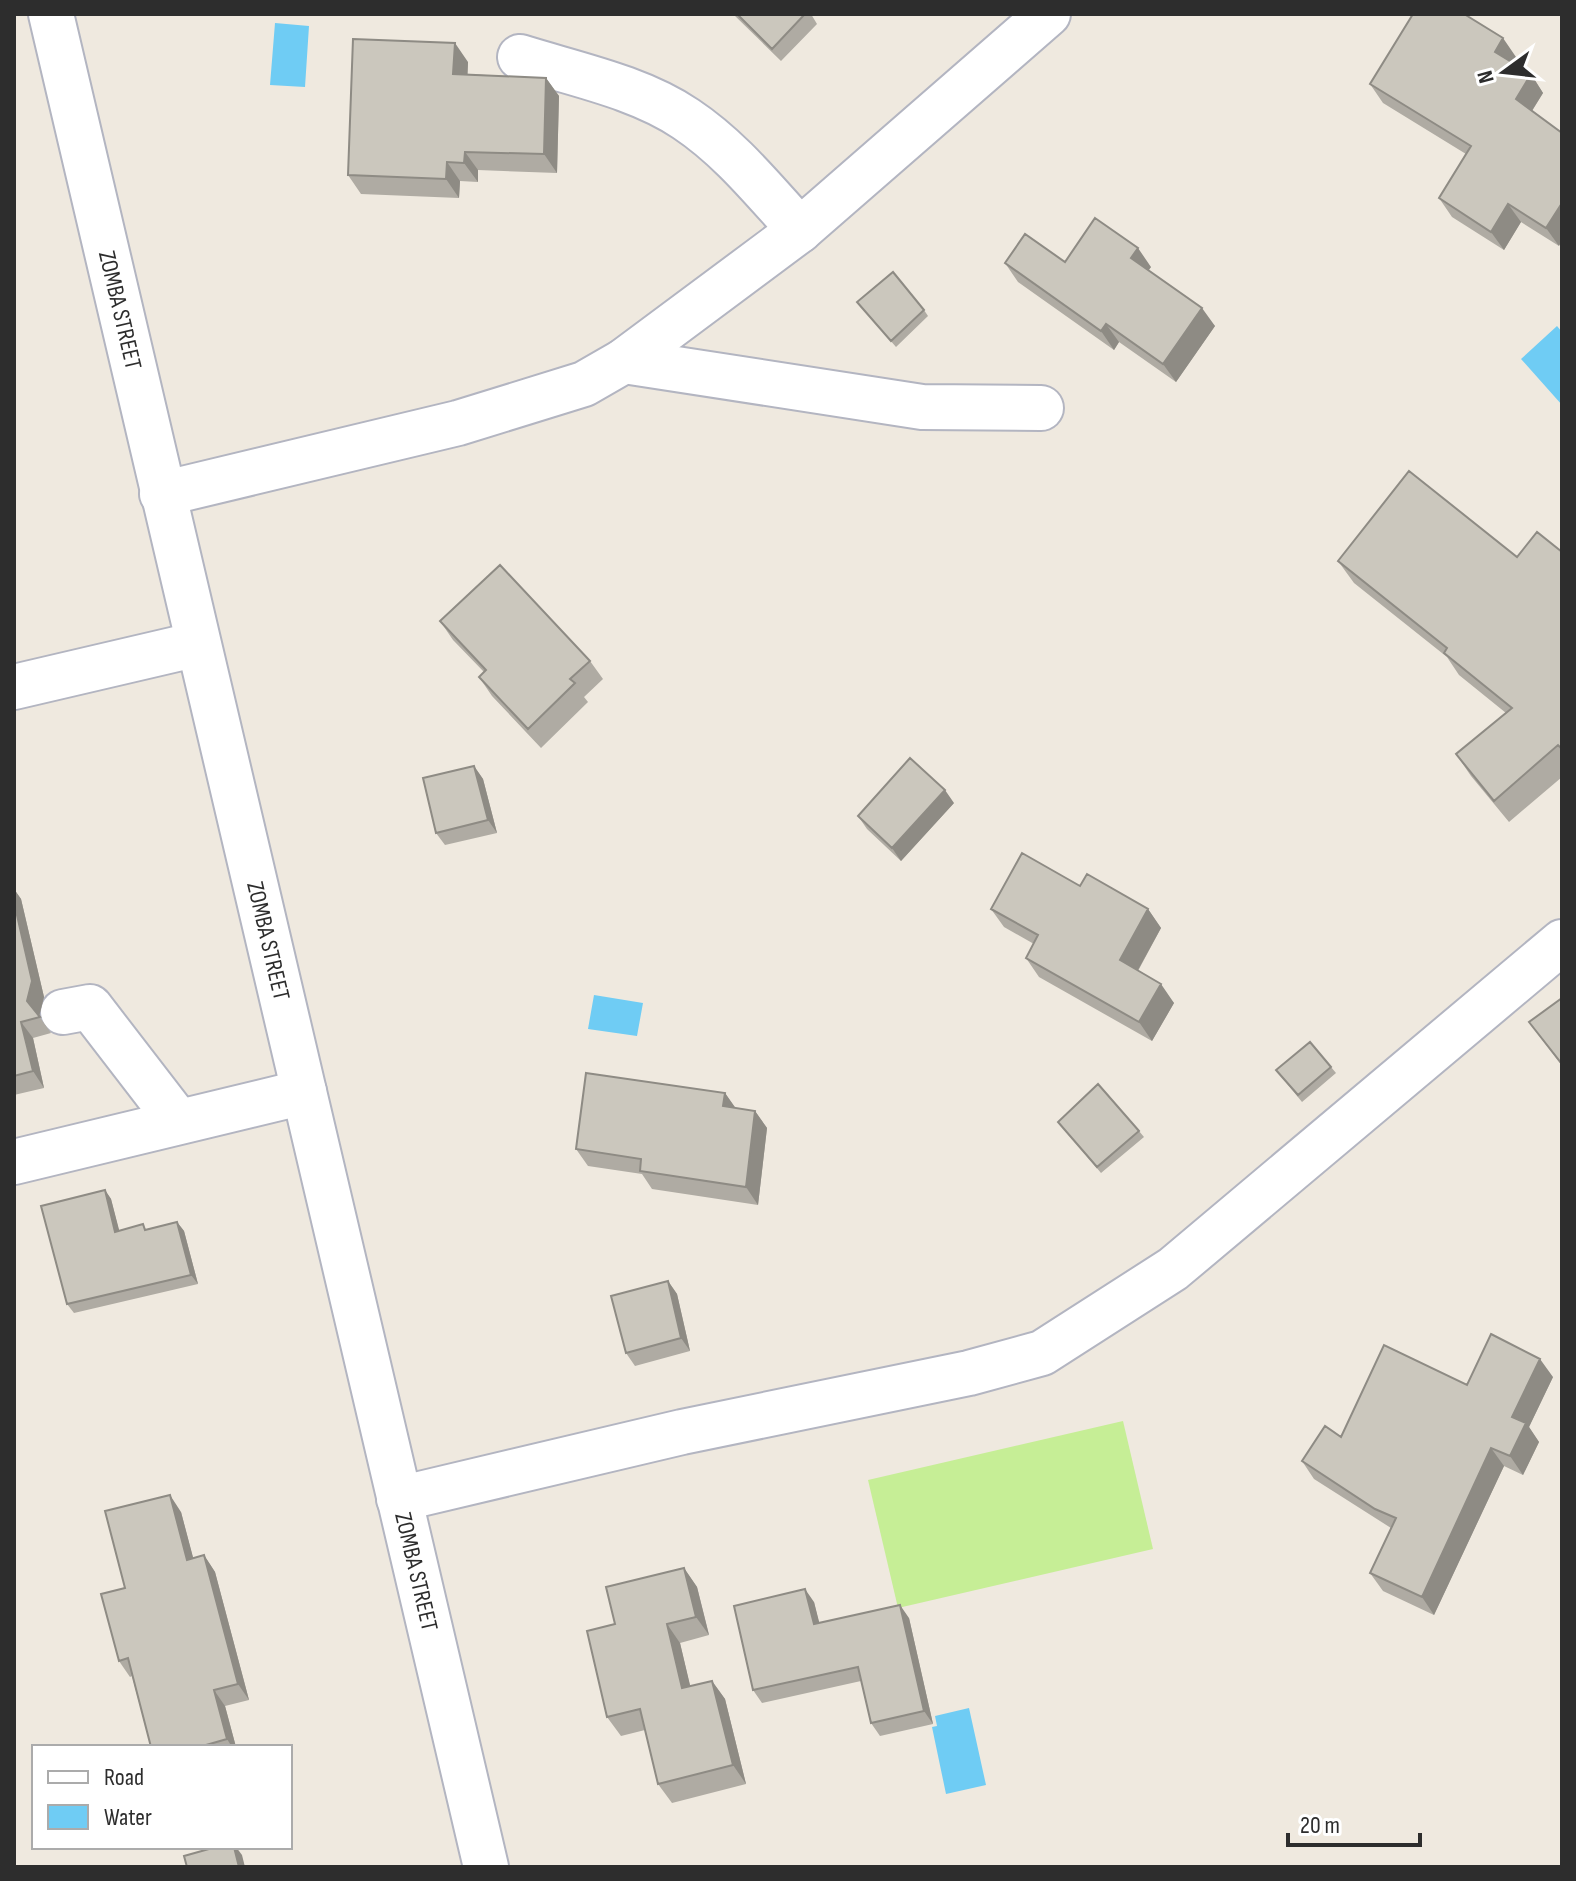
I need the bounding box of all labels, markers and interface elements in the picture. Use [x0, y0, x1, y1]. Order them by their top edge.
north arrow [1464, 32, 1544, 112]
text: N [1472, 68, 1501, 86]
street label: ZOMBA STREET [93, 248, 148, 372]
street label: ZOMBA STREET [241, 879, 297, 1003]
street label: ZOMBA STREET [389, 1509, 445, 1634]
legend [32, 1745, 292, 1849]
text: Road [104, 1763, 144, 1792]
scale bar [1288, 1797, 1420, 1847]
text: Water [104, 1803, 152, 1832]
text: 20 m [1300, 1811, 1340, 1840]

